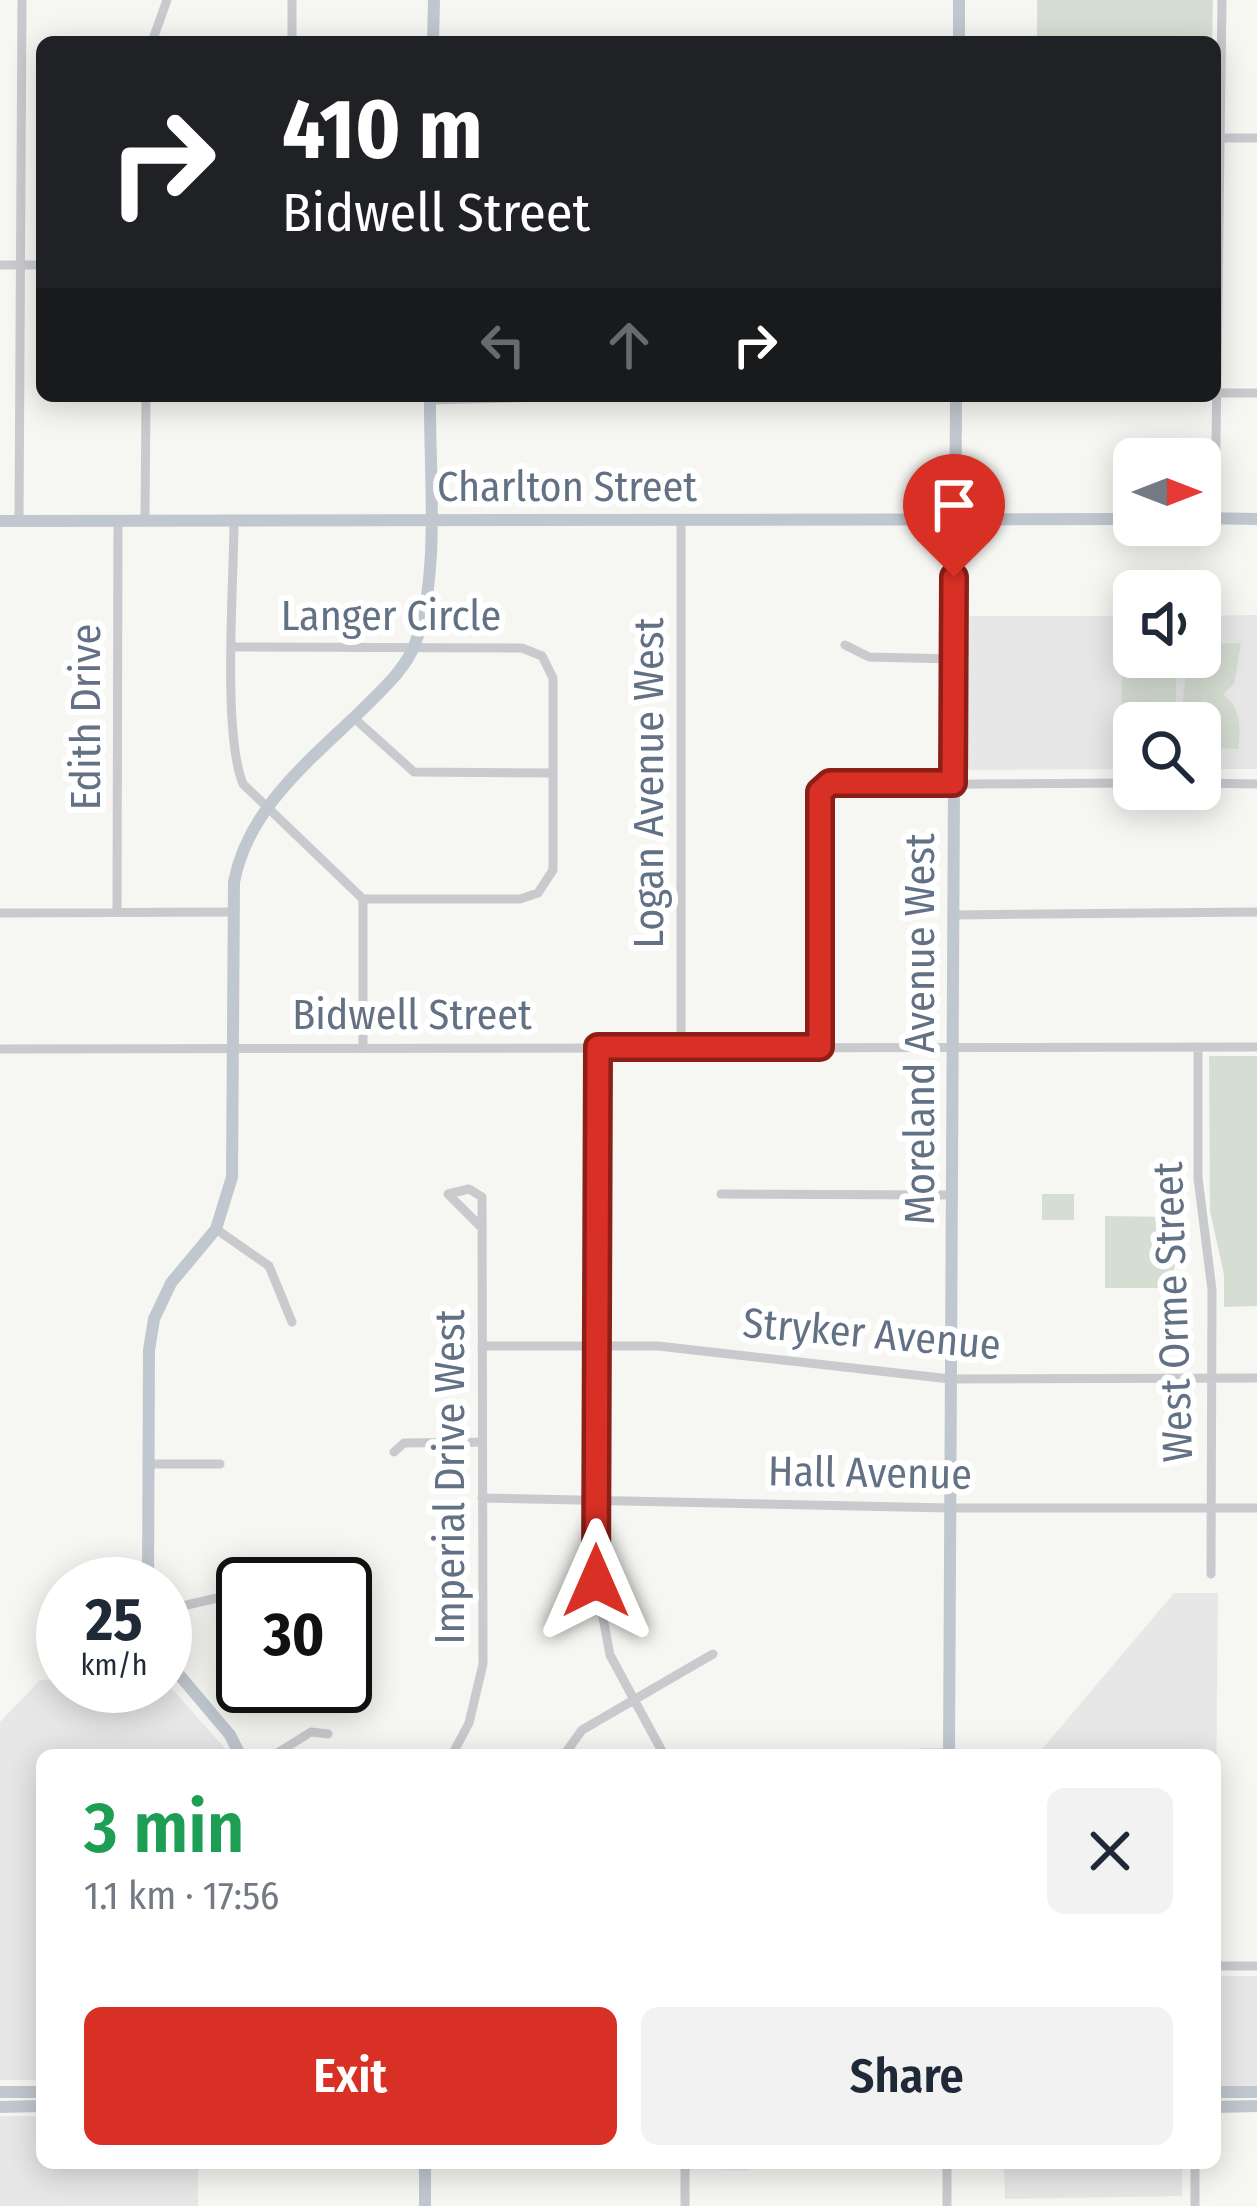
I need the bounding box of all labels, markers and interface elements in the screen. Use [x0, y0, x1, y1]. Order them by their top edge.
text: 410 m [282, 79, 483, 180]
icon: right [84, 84, 240, 240]
text: Bidwell Street [282, 181, 590, 245]
icon: left [470, 312, 536, 378]
icon: ahead [596, 312, 662, 378]
icon: right [722, 312, 788, 378]
north arrow [1113, 438, 1221, 546]
map controls [1113, 438, 1221, 810]
pin [903, 454, 1005, 577]
street label: Charlton Street [437, 462, 697, 512]
icon: arrive [921, 472, 987, 538]
button: sound [1113, 570, 1221, 678]
street label: Langer Circle [281, 591, 501, 641]
street label: Logan Avenue West [624, 617, 674, 948]
street label: Edith Drive [61, 624, 111, 810]
button: search [1113, 702, 1221, 810]
street label: Moreland Avenue West [895, 833, 945, 1225]
street label: Bidwell Street [292, 990, 532, 1040]
street label: West Orme Street [1143, 1161, 1203, 1463]
street label: Stryker Avenue [741, 1298, 1003, 1370]
street label: Imperial Drive West [425, 1309, 475, 1645]
street label: Hall Avenue [768, 1446, 972, 1500]
position arrow [533, 1518, 659, 1644]
speed limit sign: 30 [216, 1557, 372, 1713]
text: 25 [85, 1584, 143, 1656]
text: km/h [81, 1647, 147, 1683]
text: 3 min [84, 1785, 245, 1871]
button: close [1047, 1788, 1173, 1914]
text: 1.1 km · 17:56 [84, 1873, 279, 1919]
button: Exit [84, 2007, 617, 2145]
button: Share [641, 2007, 1173, 2145]

